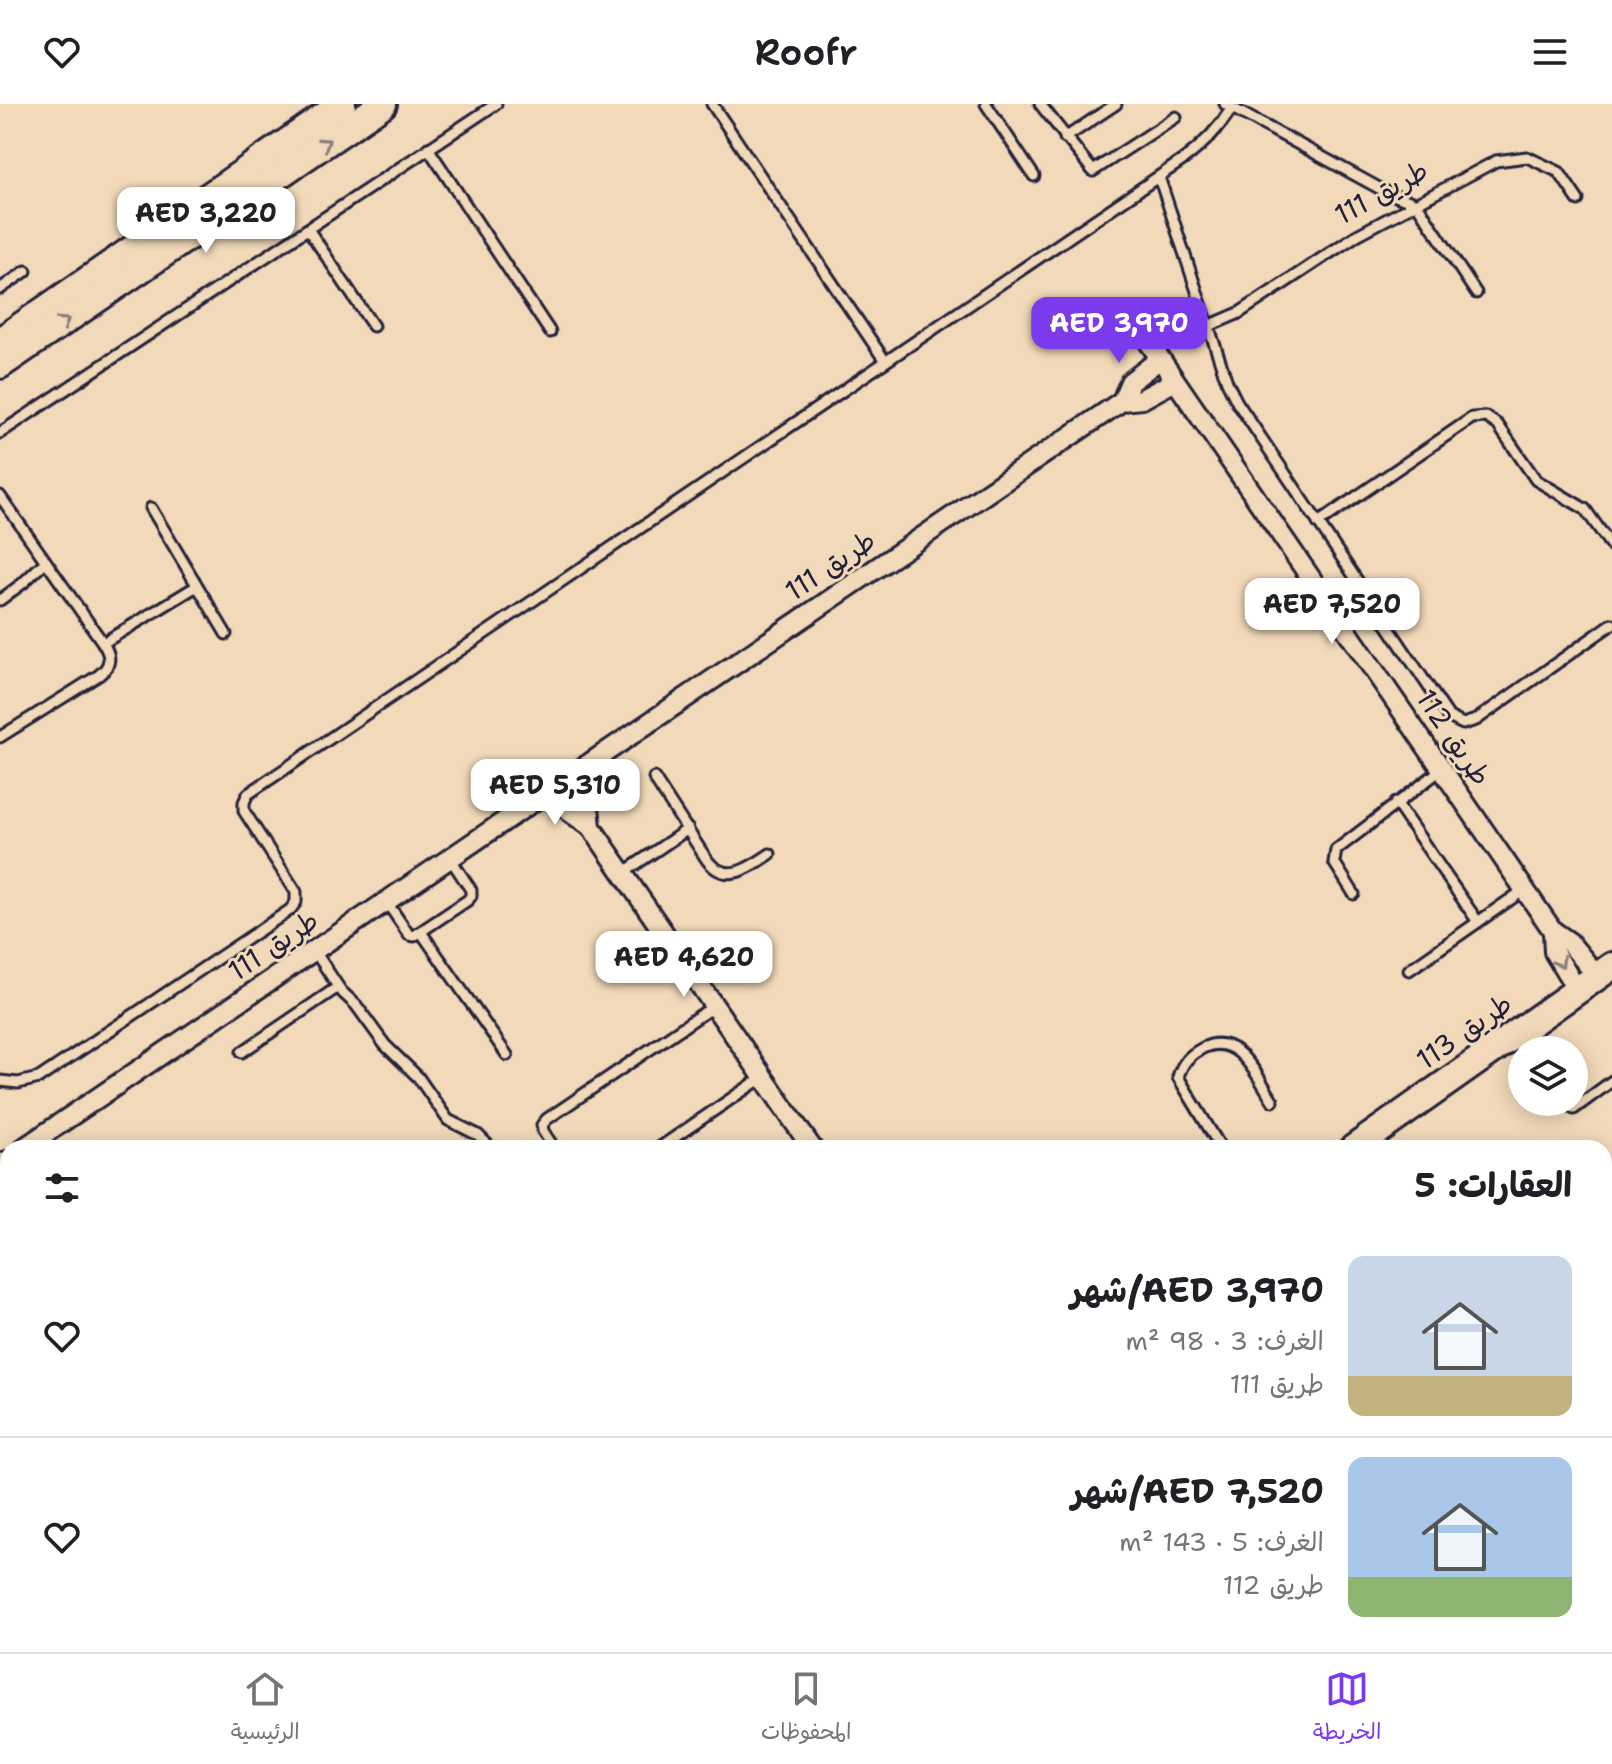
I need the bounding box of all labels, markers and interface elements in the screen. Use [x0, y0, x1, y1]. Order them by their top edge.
text: Roofr [755, 28, 857, 77]
icon: heart [40, 30, 84, 74]
icon: menu [1528, 30, 1572, 74]
one-way arrow [317, 138, 331, 153]
street label: طريق 111 [1327, 151, 1435, 233]
pin: AED 3,220 [114, 187, 298, 255]
text: AED 3,220 [135, 195, 277, 230]
pin: AED 3,970 [1027, 297, 1211, 365]
text: AED 3,970 [1049, 305, 1189, 340]
one-way arrow [56, 316, 70, 331]
street label: طريق 111 [777, 521, 883, 609]
pin: AED 7,520 [1240, 578, 1424, 646]
text: AED 7,520 [1263, 586, 1401, 621]
street label: طريق 112 [1408, 681, 1500, 793]
pin: AED 5,310 [463, 759, 647, 827]
text: AED 5,310 [489, 767, 621, 802]
street label: طريق 111 [220, 901, 326, 989]
pin: AED 4,620 [592, 931, 776, 999]
text: AED 4,620 [614, 939, 754, 974]
one-way arrow [1550, 953, 1566, 968]
street label: طريق 113 [1408, 984, 1520, 1078]
map controls [1508, 1036, 1588, 1116]
button: layers [1508, 1036, 1588, 1116]
text: العقارات: 5 [1415, 1162, 1572, 1208]
icon: filters [40, 1166, 84, 1210]
text: AED 3,970/شهر [1070, 1267, 1324, 1313]
icon: home [1412, 1288, 1508, 1384]
icon: heart [40, 1314, 84, 1358]
text: الغرف: 3 · 98 m² [1125, 1323, 1324, 1358]
text: طريق 111 [1230, 1366, 1324, 1401]
text: AED 7,520/شهر [1071, 1468, 1324, 1514]
icon: home [1412, 1489, 1508, 1585]
icon: heart [40, 1515, 84, 1559]
text: الغرف: 5 · 143 m² [1119, 1524, 1324, 1559]
text: طريق 112 [1223, 1567, 1324, 1602]
tab: الرئيسية [231, 1667, 300, 1751]
tab: المحفوظات [761, 1667, 852, 1751]
tab: الخريطة [1313, 1667, 1381, 1751]

